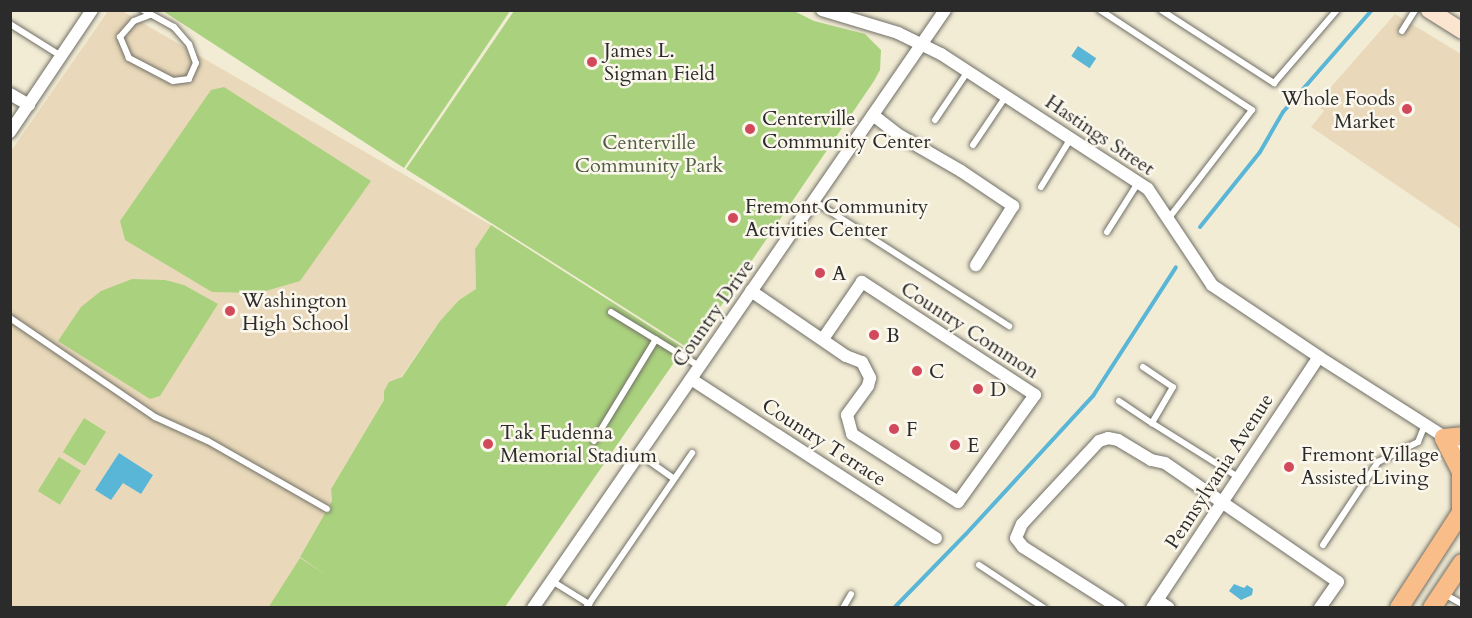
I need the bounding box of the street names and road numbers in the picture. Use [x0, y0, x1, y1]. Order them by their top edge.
street label: Hastings Street [1041, 90, 1159, 180]
street label: Country Drive [667, 254, 759, 372]
street label: Country Common [896, 276, 1044, 384]
street label: Pennsylvania Avenue [1160, 389, 1278, 553]
street label: Country Terrace [757, 393, 891, 491]

